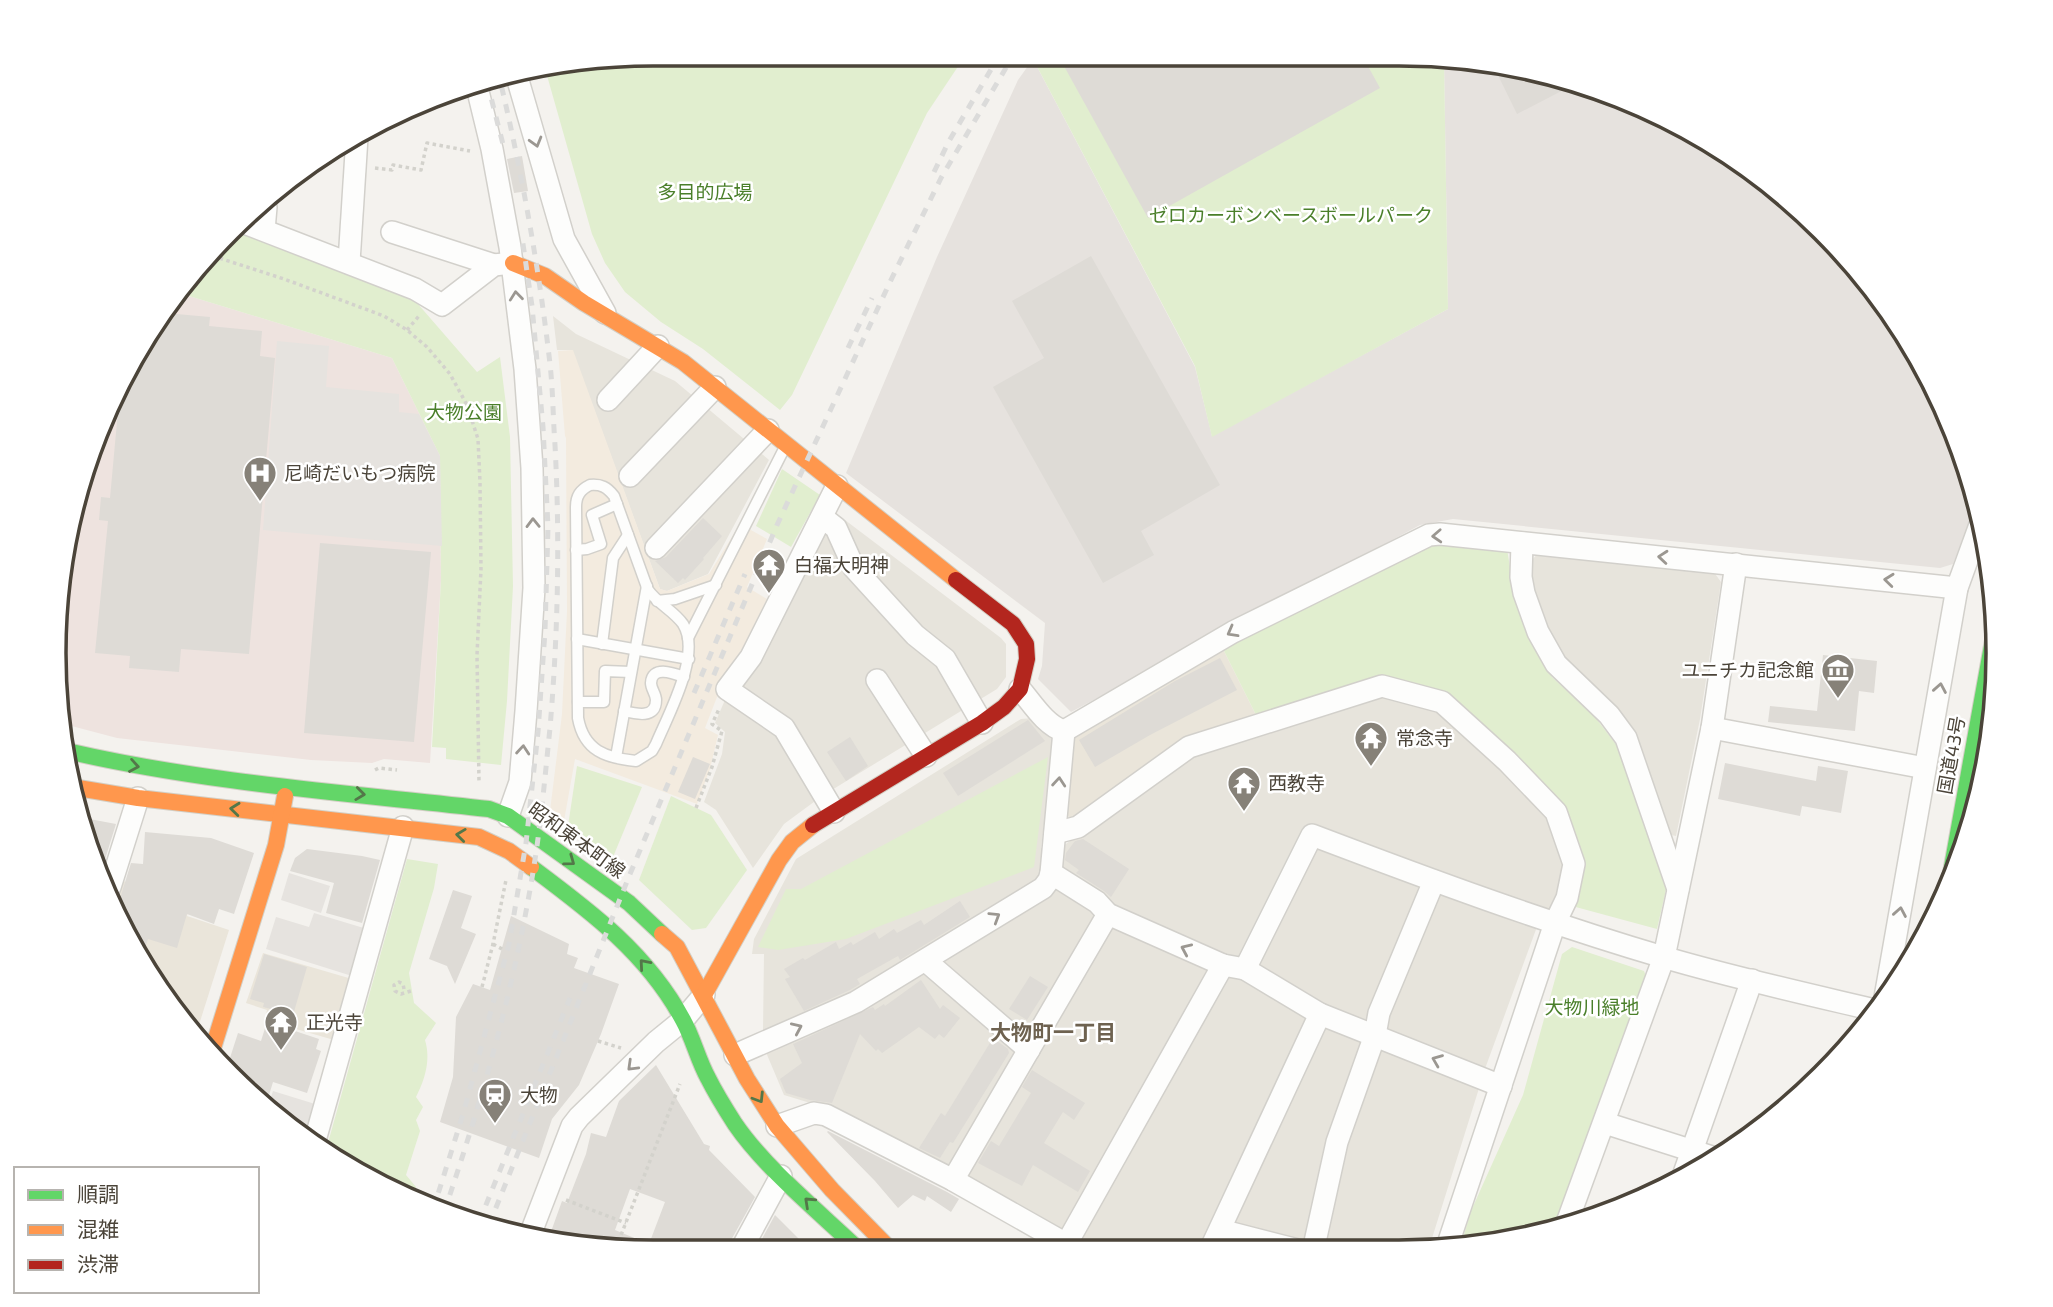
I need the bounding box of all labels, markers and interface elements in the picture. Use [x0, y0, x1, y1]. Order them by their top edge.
one-way arrow [528, 136, 542, 148]
park label: 多目的広場 [657, 180, 753, 203]
park label: ゼロカーボンベースボールパーク [1149, 203, 1433, 226]
one-way arrow [509, 290, 524, 301]
park label: 大物公園 [426, 400, 502, 423]
hospital icon: 尼崎だいもつ病院 [241, 454, 279, 503]
place label: 尼崎だいもつ病院 [284, 461, 435, 484]
one-way arrow [525, 517, 541, 528]
one-way arrow [1431, 528, 1442, 543]
temple icon: 白福大明神 [750, 546, 788, 595]
one-way arrow [1657, 550, 1668, 565]
place label: 白福大明神 [794, 553, 889, 576]
one-way arrow [1883, 573, 1895, 588]
one-way arrow [1227, 624, 1239, 638]
museum icon: ユニチカ記念館 [1819, 651, 1857, 700]
place label: ユニチカ記念館 [1681, 658, 1814, 681]
one-way arrow [1931, 682, 1946, 694]
street label: 国道43号 [1932, 714, 1969, 796]
temple icon: 常念寺 [1352, 719, 1390, 768]
place label: 常念寺 [1396, 726, 1453, 749]
one-way arrow [515, 744, 530, 755]
one-way arrow [128, 757, 140, 772]
temple icon: 西教寺 [1225, 764, 1263, 813]
place label: 西教寺 [1268, 771, 1325, 794]
one-way arrow [1051, 776, 1066, 787]
one-way arrow [354, 786, 365, 801]
street label: 昭和東本町線 [524, 797, 630, 882]
one-way arrow [229, 801, 241, 816]
one-way arrow [455, 827, 467, 842]
one-way arrow [562, 853, 575, 865]
one-way arrow [1892, 906, 1907, 918]
one-way arrow [988, 913, 1001, 926]
one-way arrow [1181, 943, 1193, 957]
one-way arrow [640, 960, 652, 973]
park label: 大物川緑地 [1544, 995, 1640, 1018]
temple icon: 正光寺 [262, 1003, 300, 1052]
place label: 正光寺 [306, 1010, 363, 1033]
district label: 大物町一丁目 [990, 1019, 1116, 1044]
one-way arrow [790, 1022, 802, 1036]
one-way arrow [1432, 1055, 1444, 1069]
one-way arrow [627, 1057, 640, 1070]
station icon: 大物 [476, 1076, 514, 1125]
place label: 大物 [520, 1083, 558, 1106]
one-way arrow [750, 1091, 763, 1104]
legend [14, 1167, 259, 1293]
text: 順調 [77, 1181, 119, 1206]
one-way arrow [804, 1197, 817, 1210]
text: 混雑 [77, 1216, 119, 1241]
text: 渋滞 [77, 1251, 119, 1276]

